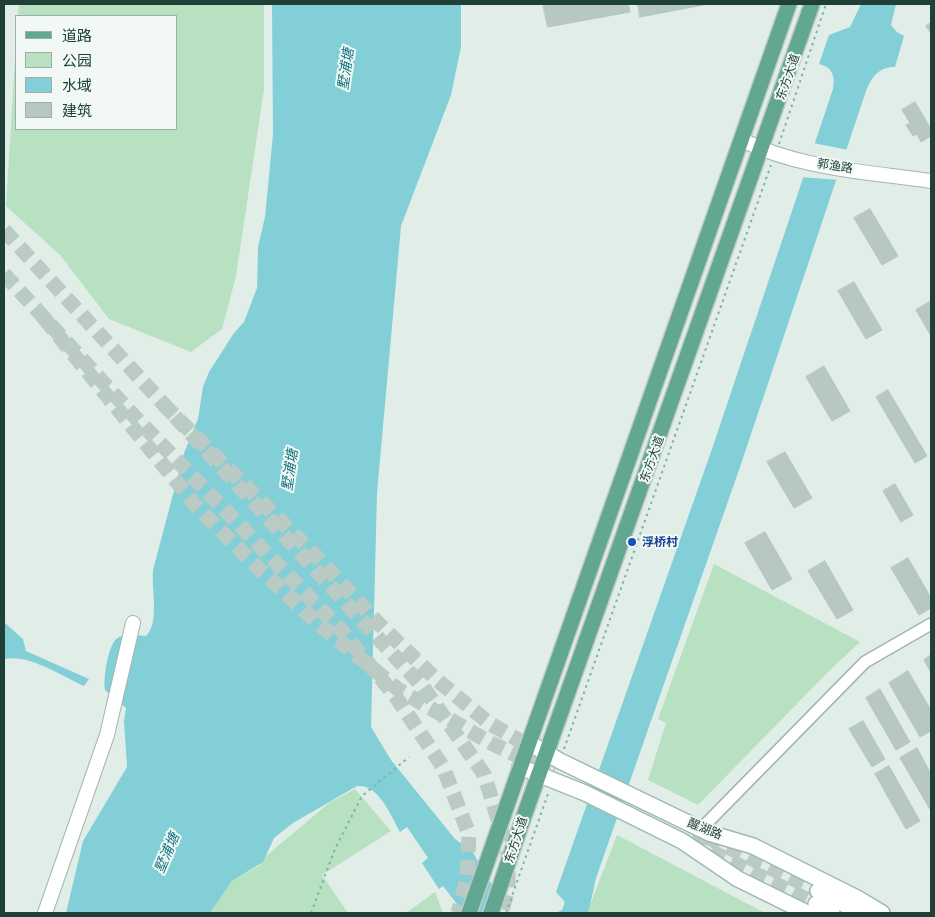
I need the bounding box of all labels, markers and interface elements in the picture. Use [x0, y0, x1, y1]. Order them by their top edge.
legend [15, 15, 178, 130]
text: 道路 [62, 26, 92, 44]
water label: 墅浦塘 [335, 47, 357, 91]
text: 公园 [62, 51, 92, 69]
street label: 东方大道 [773, 52, 803, 102]
text: 水域 [62, 76, 92, 94]
text: 建筑 [62, 101, 92, 119]
street label: 郭渔路 [816, 156, 854, 176]
street label: 东方大道 [637, 434, 667, 484]
water label: 墅浦塘 [279, 448, 301, 492]
place label: 浮桥村 [642, 535, 678, 549]
marker: 浮桥村 [626, 536, 638, 548]
street label: 东方大道 [502, 815, 530, 865]
street label: 醒湖路 [686, 816, 724, 842]
water label: 墅浦塘 [151, 830, 183, 876]

